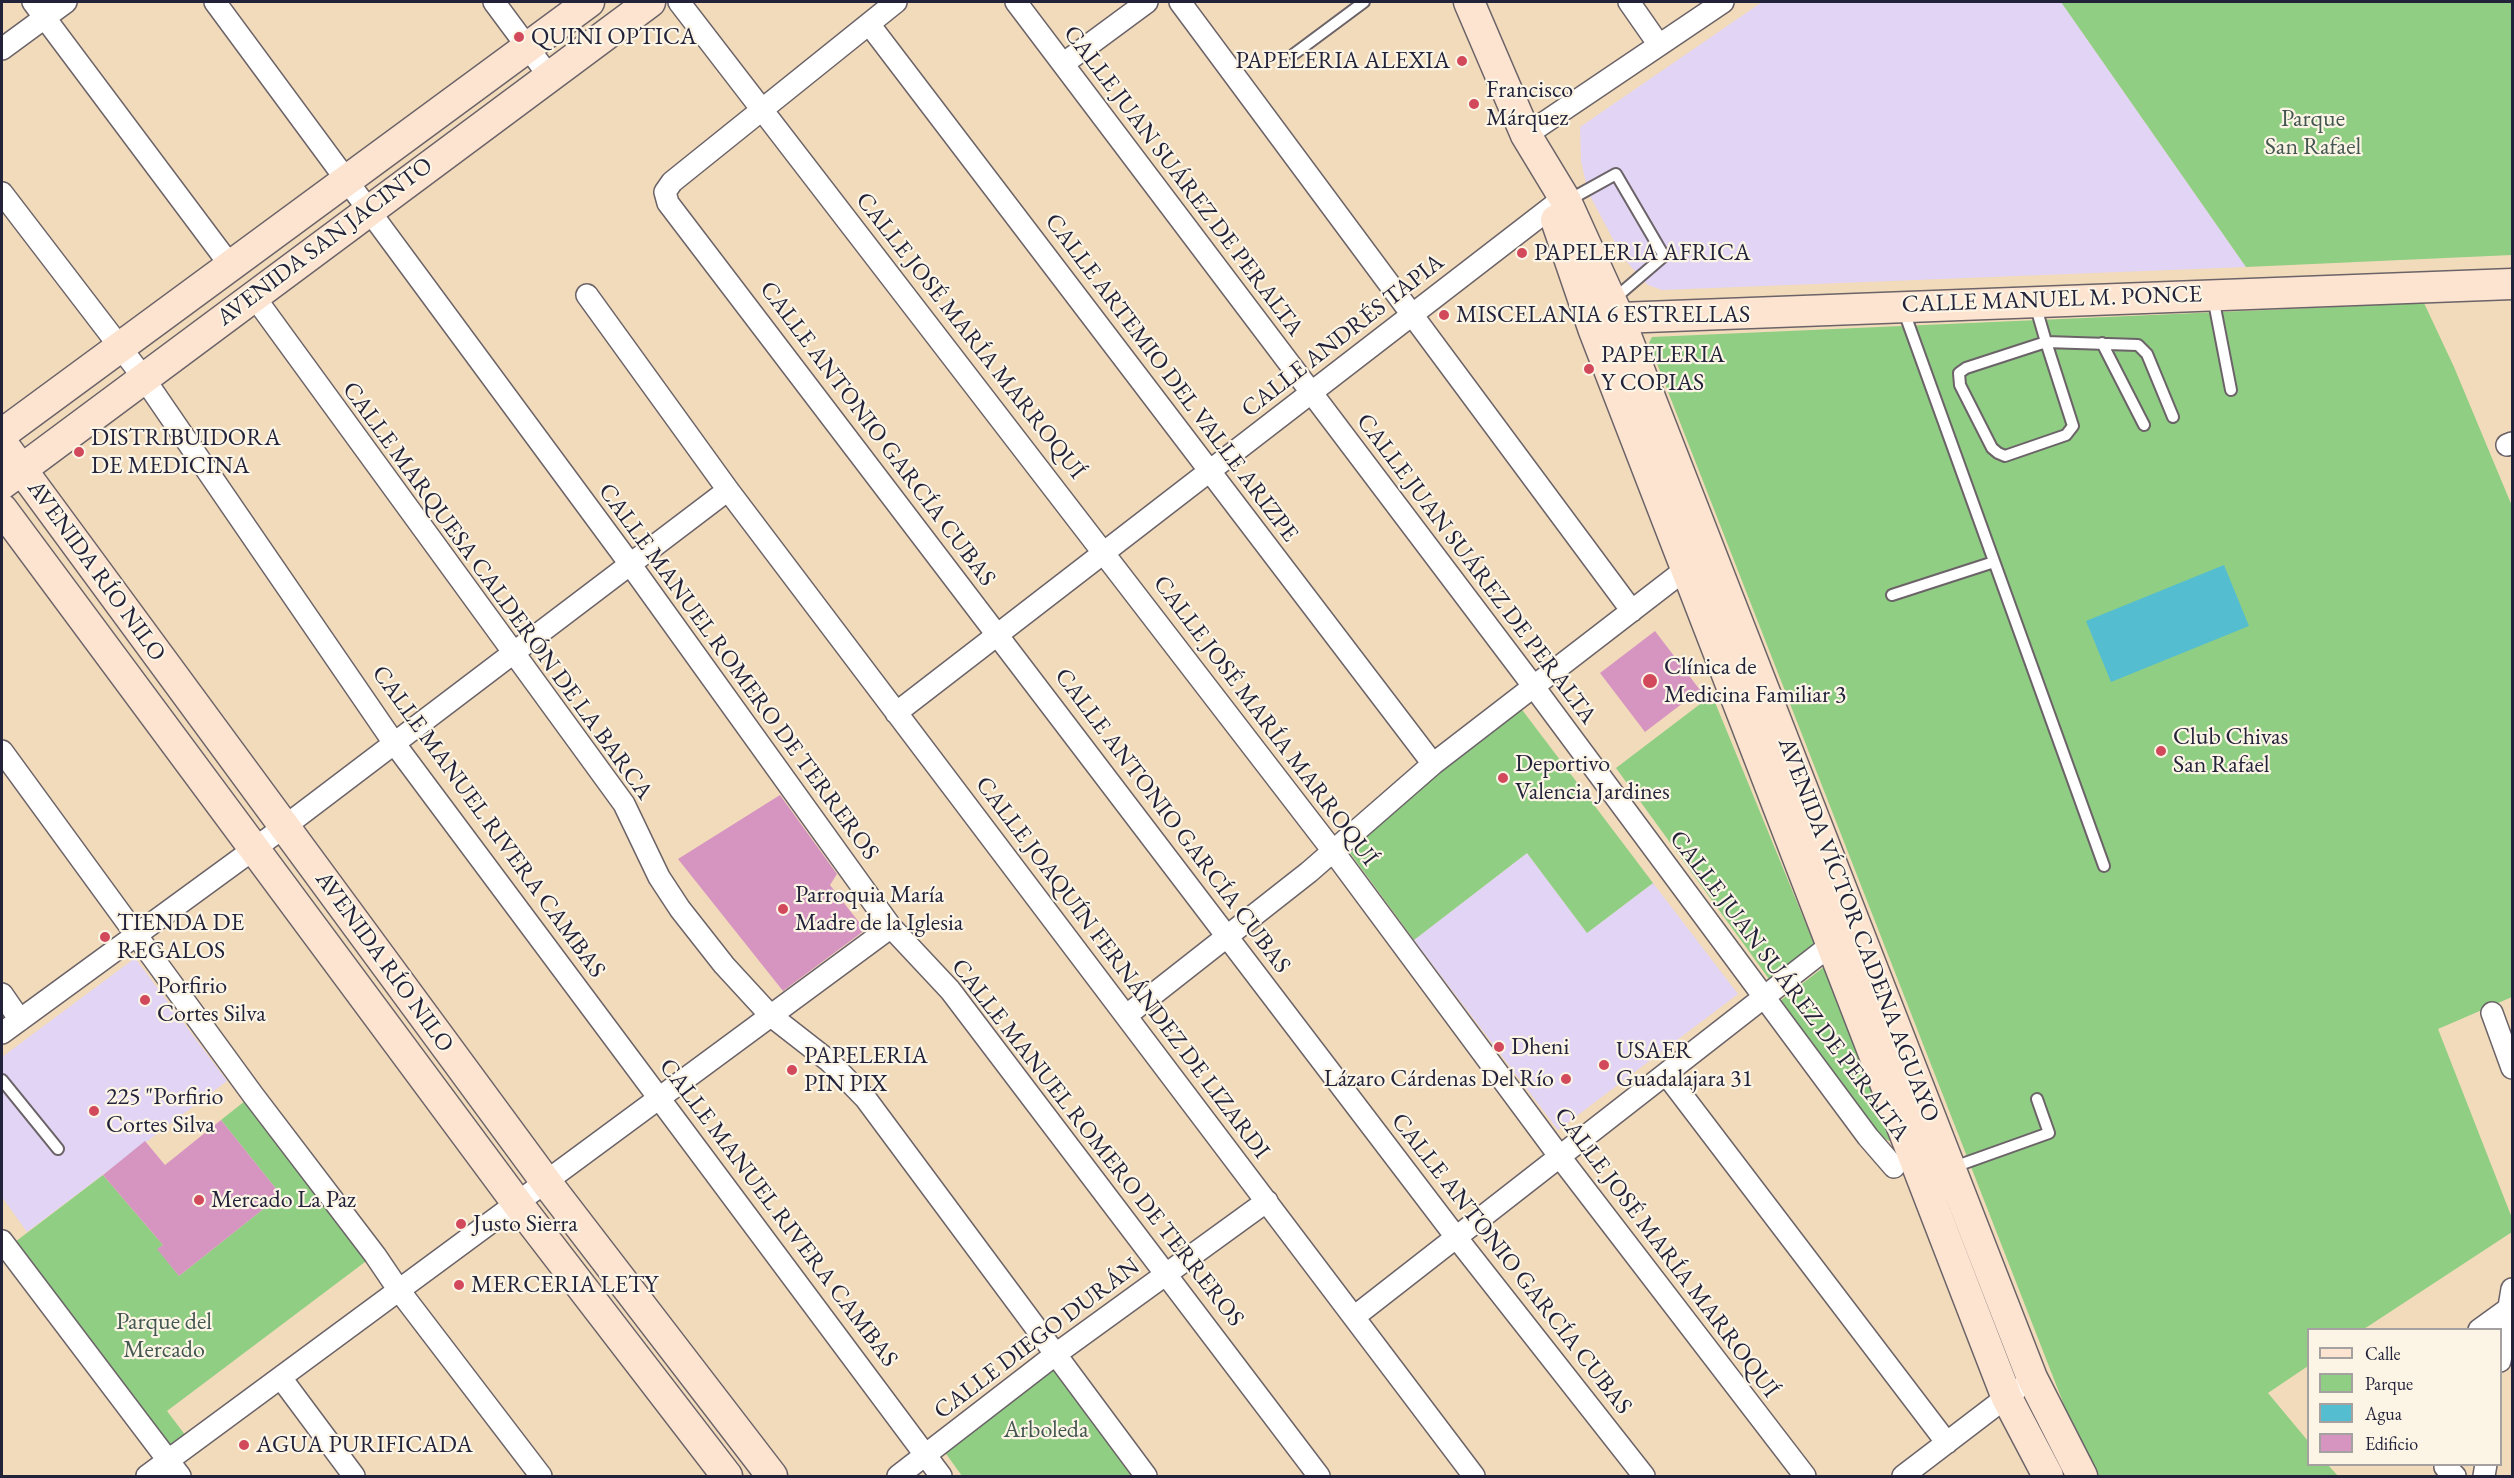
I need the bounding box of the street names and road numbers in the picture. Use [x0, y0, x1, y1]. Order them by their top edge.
street label: CALLE JUAN SUÁREZ DE PERALTA [1057, 20, 1309, 342]
street label: AVENIDA SAN JACINTO [211, 151, 439, 333]
street label: CALLE JOSÉ MARÍA MARROQUÍ [849, 187, 1091, 485]
street label: CALLE ARTEMIO DEL VALLE ARIZPE [1038, 208, 1304, 548]
street label: CALLE ANDRÉS TAPIA [1236, 248, 1450, 424]
street label: CALLE ANTONIO GARCÍA CUBAS [753, 276, 1001, 592]
street label: CALLE MANUEL M. PONCE [1901, 280, 2203, 320]
street label: CALLE MARQUESA CALDERÓN DE LA BARCA [336, 377, 658, 805]
street label: CALLE JUAN SUÁREZ DE PERALTA [1350, 408, 1602, 730]
street label: AVENIDA RÍO NILO [21, 475, 171, 667]
street label: CALLE MANUEL ROMERO DE TERREROS [592, 478, 884, 866]
street label: CALLE JOSÉ MARÍA MARROQUÍ [1146, 570, 1384, 872]
street label: CALLE MANUEL RIVERA CAMBAS [365, 660, 611, 984]
street label: CALLE ANTONIO GARCÍA CUBAS [1048, 663, 1296, 979]
street label: AVENIDA VÍCTOR CADENA AGUAYO [1771, 734, 1945, 1126]
street label: CALLE JOAQUÍN FERNÁNDEZ DE LIZARDI [969, 771, 1275, 1165]
street label: CALLE JUAN SUÁREZ DE PERALTA [1663, 825, 1915, 1147]
street label: AVENIDA RÍO NILO [309, 866, 459, 1058]
street label: CALLE MANUEL ROMERO DE TERREROS [945, 953, 1249, 1333]
street label: CALLE MANUEL RIVERA CAMBAS [652, 1053, 904, 1373]
street label: CALLE JOSÉ MARÍA MARROQUÍ [1547, 1102, 1785, 1404]
street label: CALLE ANTONIO GARCÍA CUBAS [1384, 1108, 1638, 1420]
street label: CALLE DIEGO DURÁN [929, 1252, 1145, 1426]

